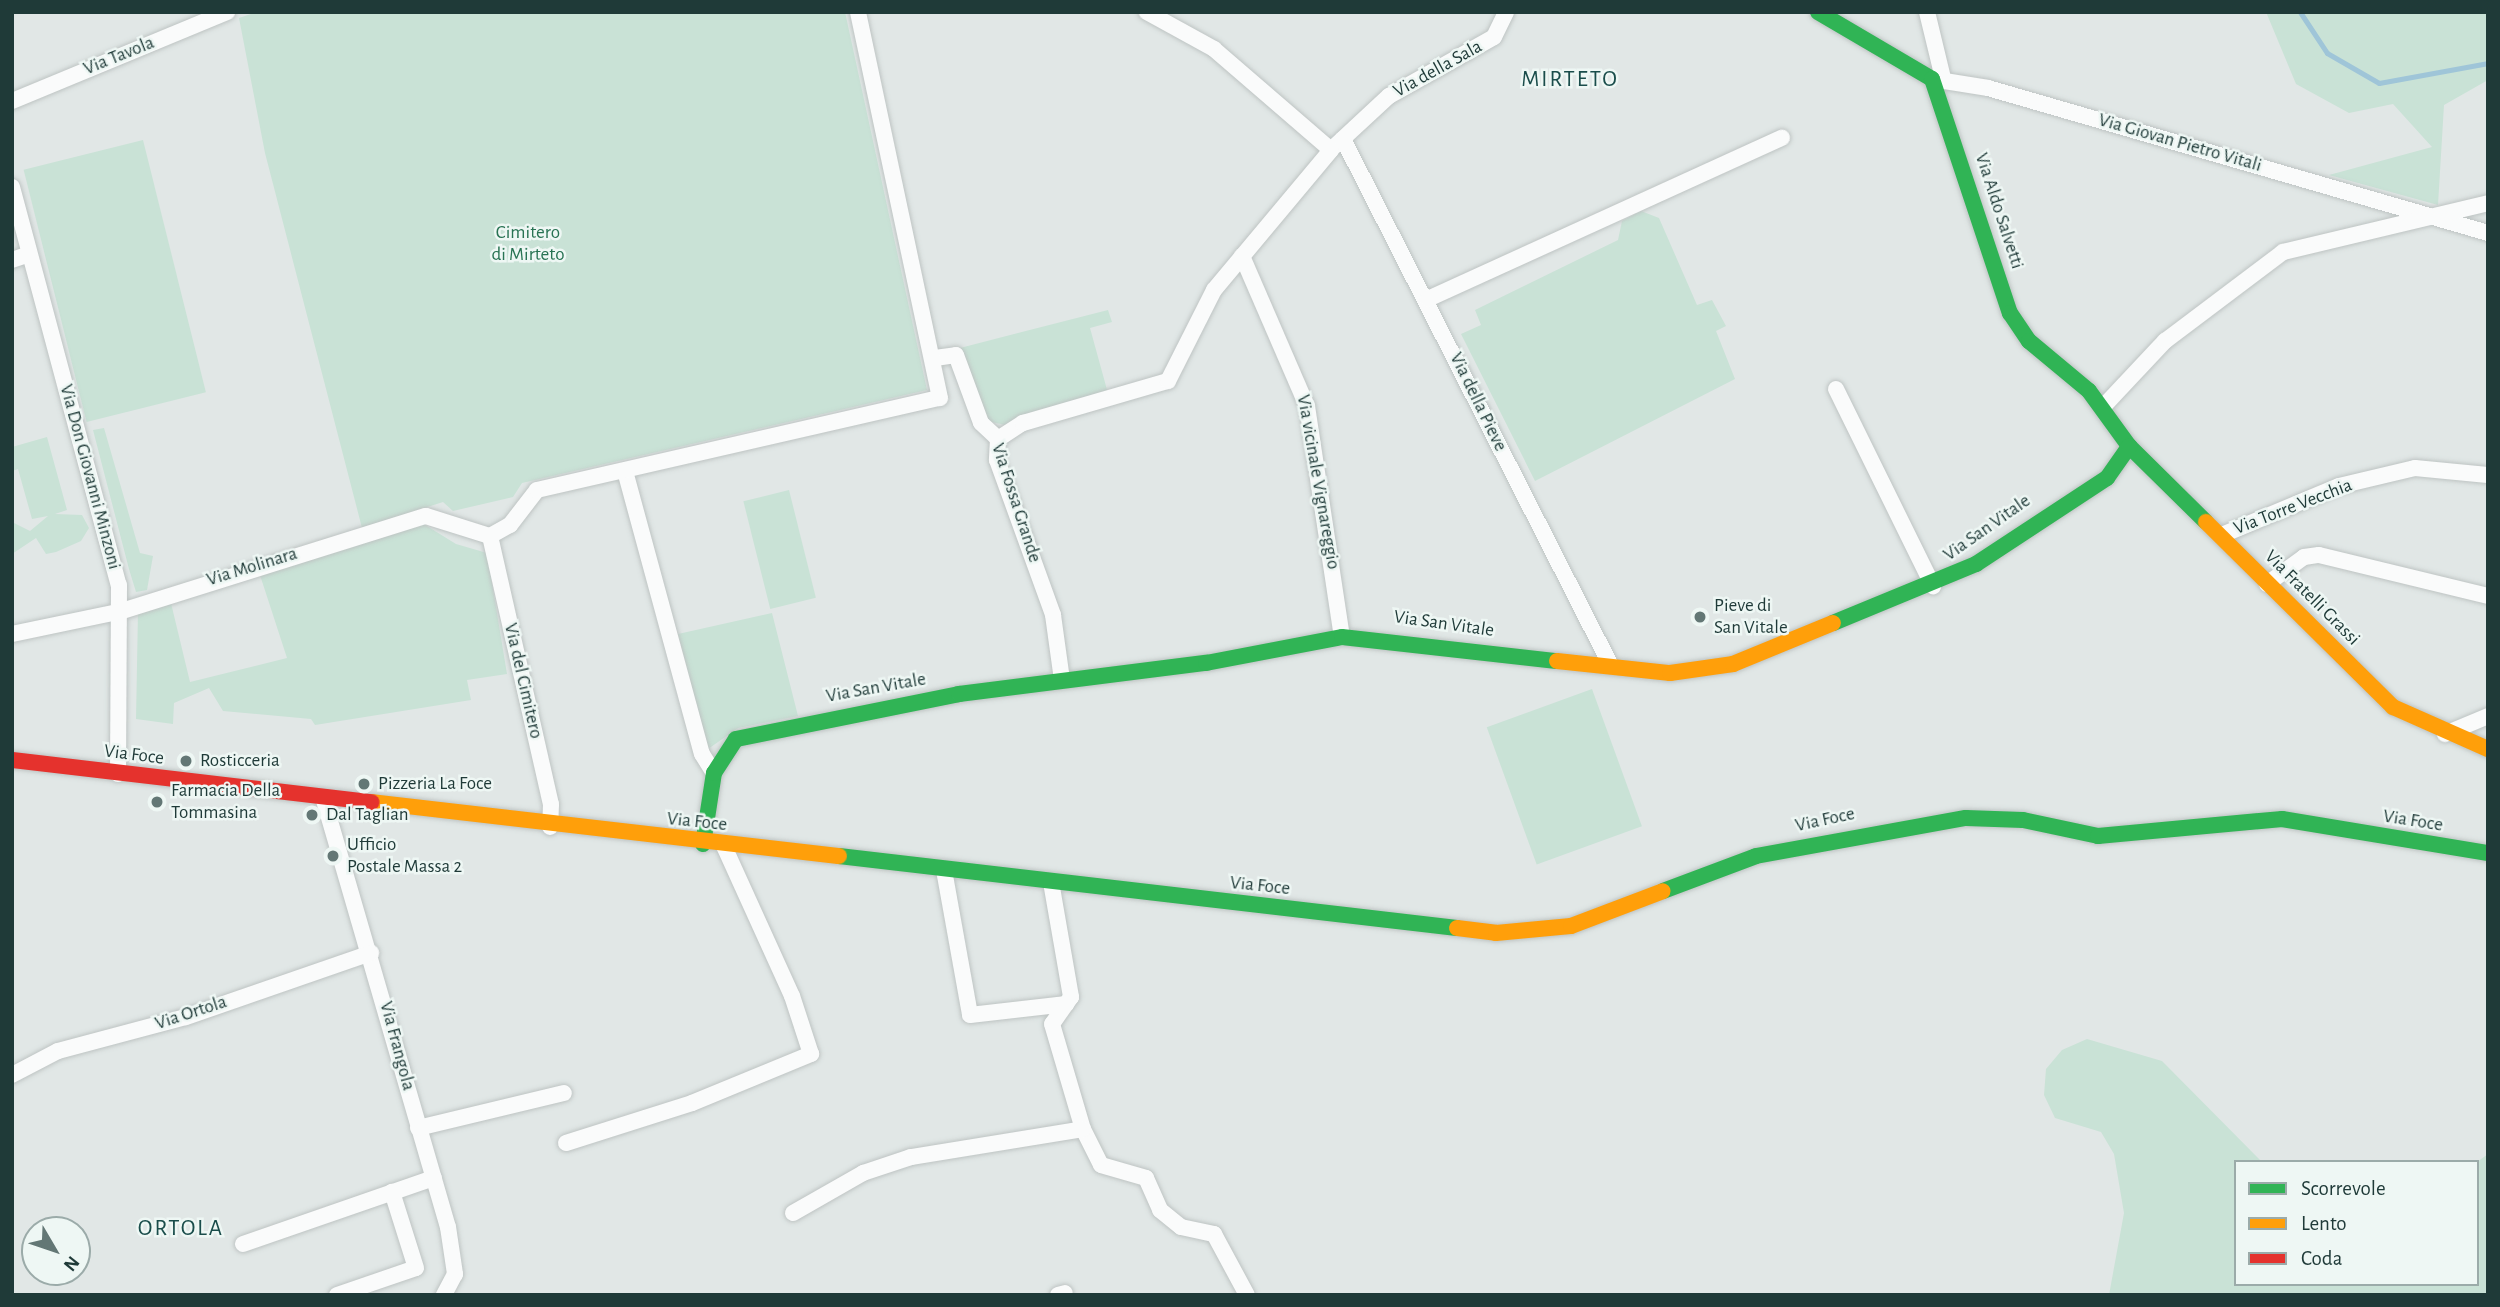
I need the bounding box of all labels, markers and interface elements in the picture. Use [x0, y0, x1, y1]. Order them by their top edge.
street label: Via Tavola [80, 31, 158, 81]
street label: Via della Sala [1390, 35, 1486, 103]
district label: MIRTETO [1522, 66, 1618, 94]
street label: Via Giovan Pietro Vitali [2096, 109, 2264, 177]
street label: Via Aldo Salvetti [1970, 150, 2028, 272]
park label: Cimitero di Mirteto [492, 222, 564, 266]
street label: Via della Pieve [1444, 349, 1512, 455]
street label: Via Don Giovanni Minzoni [54, 382, 126, 572]
street label: Via vicinale Vignareggio [1291, 393, 1345, 571]
street label: Via Fossa Grande [986, 440, 1046, 566]
street label: Via Torre Vecchia [2231, 474, 2355, 540]
street label: Via San Vitale [1939, 490, 2035, 566]
street label: Via Molinara [204, 542, 300, 592]
street label: Via Fratelli Grassi [2260, 546, 2364, 650]
place label: Pieve di San Vitale [1714, 595, 1788, 639]
street label: Via San Vitale [1392, 606, 1496, 642]
marker: Pieve di San Vitale [1692, 609, 1708, 625]
street label: Via del Cimitero [499, 621, 547, 741]
street label: Via San Vitale [824, 668, 928, 708]
street label: Via Foce [103, 740, 165, 770]
place label: Rosticceria [200, 750, 280, 772]
marker: Rosticceria [178, 753, 194, 769]
place label: Pizzeria La Foce [378, 773, 492, 795]
marker: Pizzeria La Foce [356, 776, 372, 792]
place label: Farmacia Della Tommasina [171, 780, 280, 824]
marker: Farmacia Della Tommasina [149, 794, 165, 810]
street label: Via Foce [1793, 803, 1857, 837]
place label: Dal Taglian [326, 804, 409, 826]
street label: Via Foce [2381, 805, 2445, 837]
marker: Dal Taglian [304, 807, 320, 823]
street label: Via Foce [666, 808, 728, 836]
place label: Ufficio Postale Massa 2 [347, 834, 462, 878]
marker: Ufficio Postale Massa 2 [325, 848, 341, 864]
street label: Via Foce [1229, 872, 1291, 900]
street label: Via Ortola [152, 991, 230, 1035]
street label: Via Frangola [374, 999, 420, 1093]
legend [2234, 1160, 2479, 1286]
text: Scorrevole [2301, 1178, 2386, 1199]
text: Lento [2301, 1213, 2347, 1234]
district label: ORTOLA [139, 1215, 223, 1243]
north arrow [21, 1216, 91, 1286]
text: Coda [2301, 1248, 2342, 1269]
text: N [60, 1252, 83, 1274]

